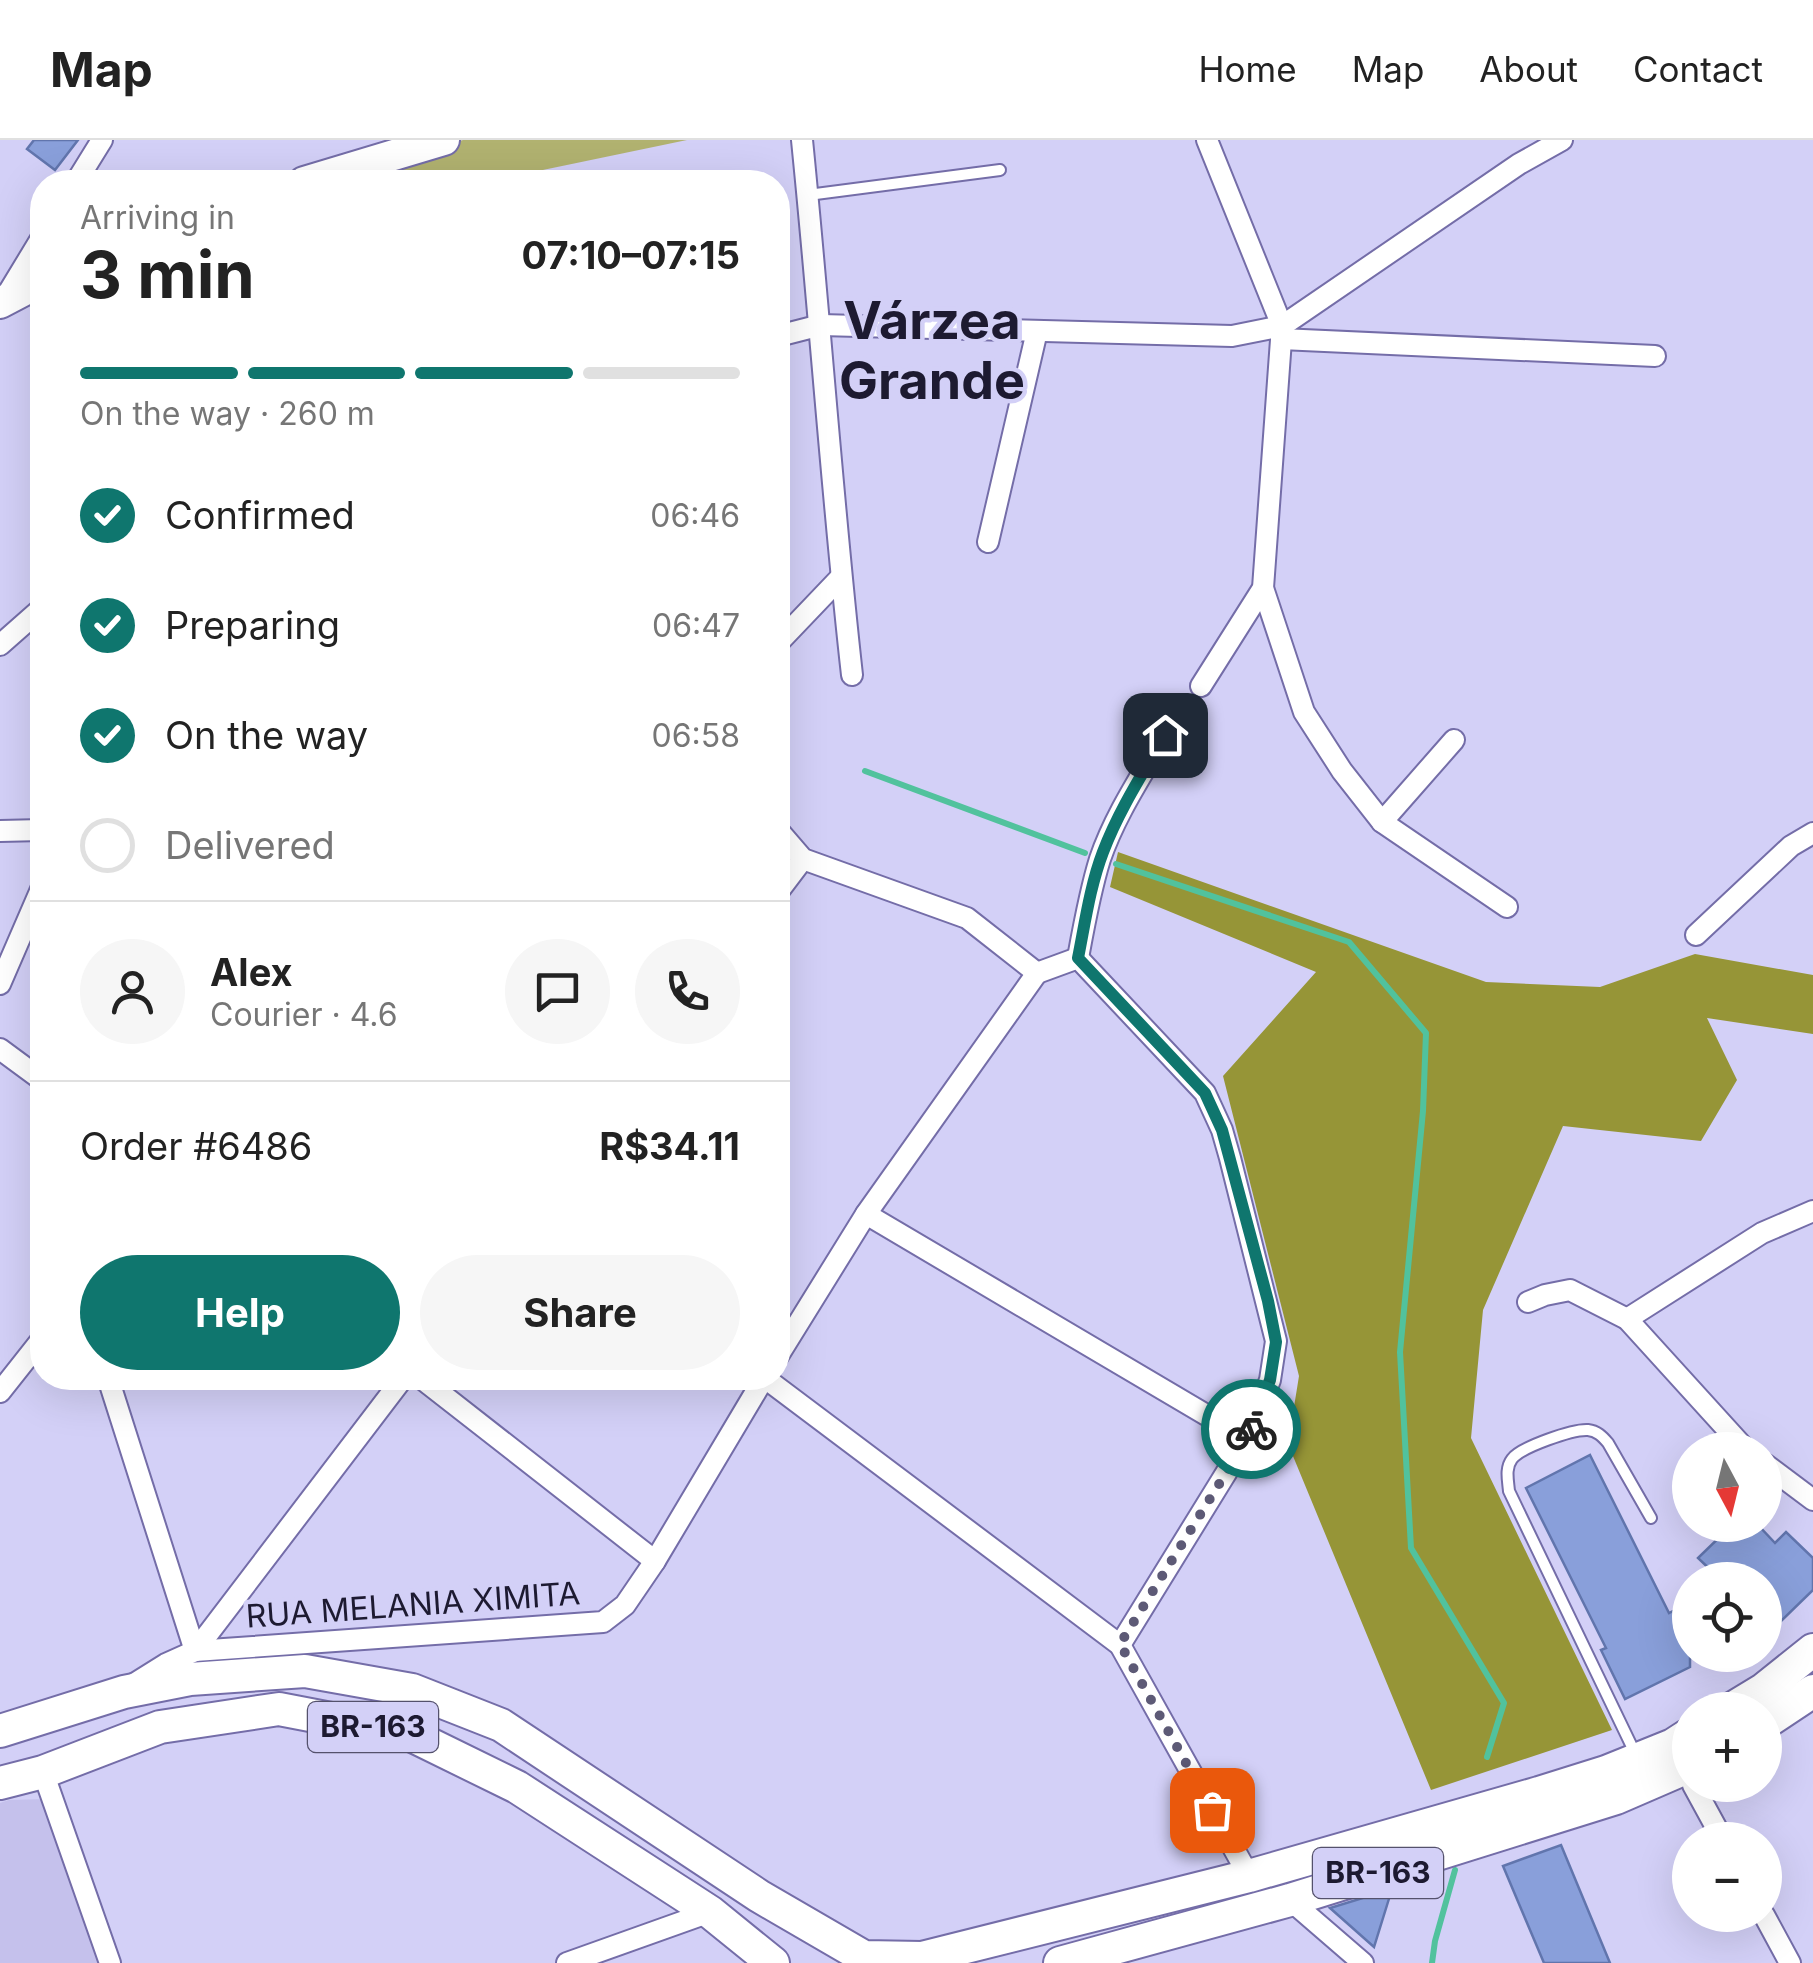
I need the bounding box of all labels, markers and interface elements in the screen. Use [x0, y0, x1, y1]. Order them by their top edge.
text: Map [50, 40, 153, 99]
text: Home [1199, 48, 1297, 90]
text: Map [1352, 48, 1424, 90]
text: About [1479, 48, 1578, 90]
text: Contact [1633, 48, 1763, 90]
text: Arriving in [80, 198, 235, 237]
text: 07:10–07:15 [522, 232, 740, 278]
text: 3 min [80, 235, 255, 314]
district label: Várzea Grande [839, 289, 1025, 412]
text: On the way · 260 m [80, 394, 375, 433]
icon: check [80, 488, 135, 543]
text: Confirmed [165, 492, 355, 538]
text: 06:46 [650, 496, 740, 535]
icon: check [80, 598, 135, 653]
text: Preparing [165, 602, 340, 648]
text: 06:47 [652, 606, 740, 645]
pin [1123, 693, 1208, 778]
icon: check [80, 708, 135, 763]
icon: home [1138, 708, 1193, 763]
text: On the way [165, 712, 368, 758]
text: 06:58 [652, 716, 740, 755]
text: Delivered [165, 822, 335, 868]
button: person [80, 939, 185, 1044]
button: chat [505, 939, 610, 1044]
button: phone [635, 939, 740, 1044]
text: Alex [210, 949, 293, 995]
text: Courier · 4.6 [210, 995, 398, 1034]
text: Order #6486 [80, 1123, 312, 1169]
text: R$34.11 [599, 1123, 740, 1169]
button: Help [80, 1255, 400, 1370]
button: Share [420, 1255, 740, 1370]
courier [1201, 1379, 1301, 1479]
icon: bike [1224, 1402, 1279, 1457]
north arrow [1672, 1432, 1782, 1542]
map controls [1672, 1432, 1782, 1932]
button: locate [1672, 1562, 1782, 1672]
street label: RUA MELANIA XIMITA [245, 1573, 581, 1636]
button: + [1672, 1692, 1782, 1802]
road number: BR-163 [308, 1702, 438, 1752]
pin [1170, 1768, 1255, 1853]
icon: bag [1185, 1783, 1240, 1838]
button: − [1672, 1822, 1782, 1932]
road number: BR-163 [1313, 1848, 1443, 1898]

